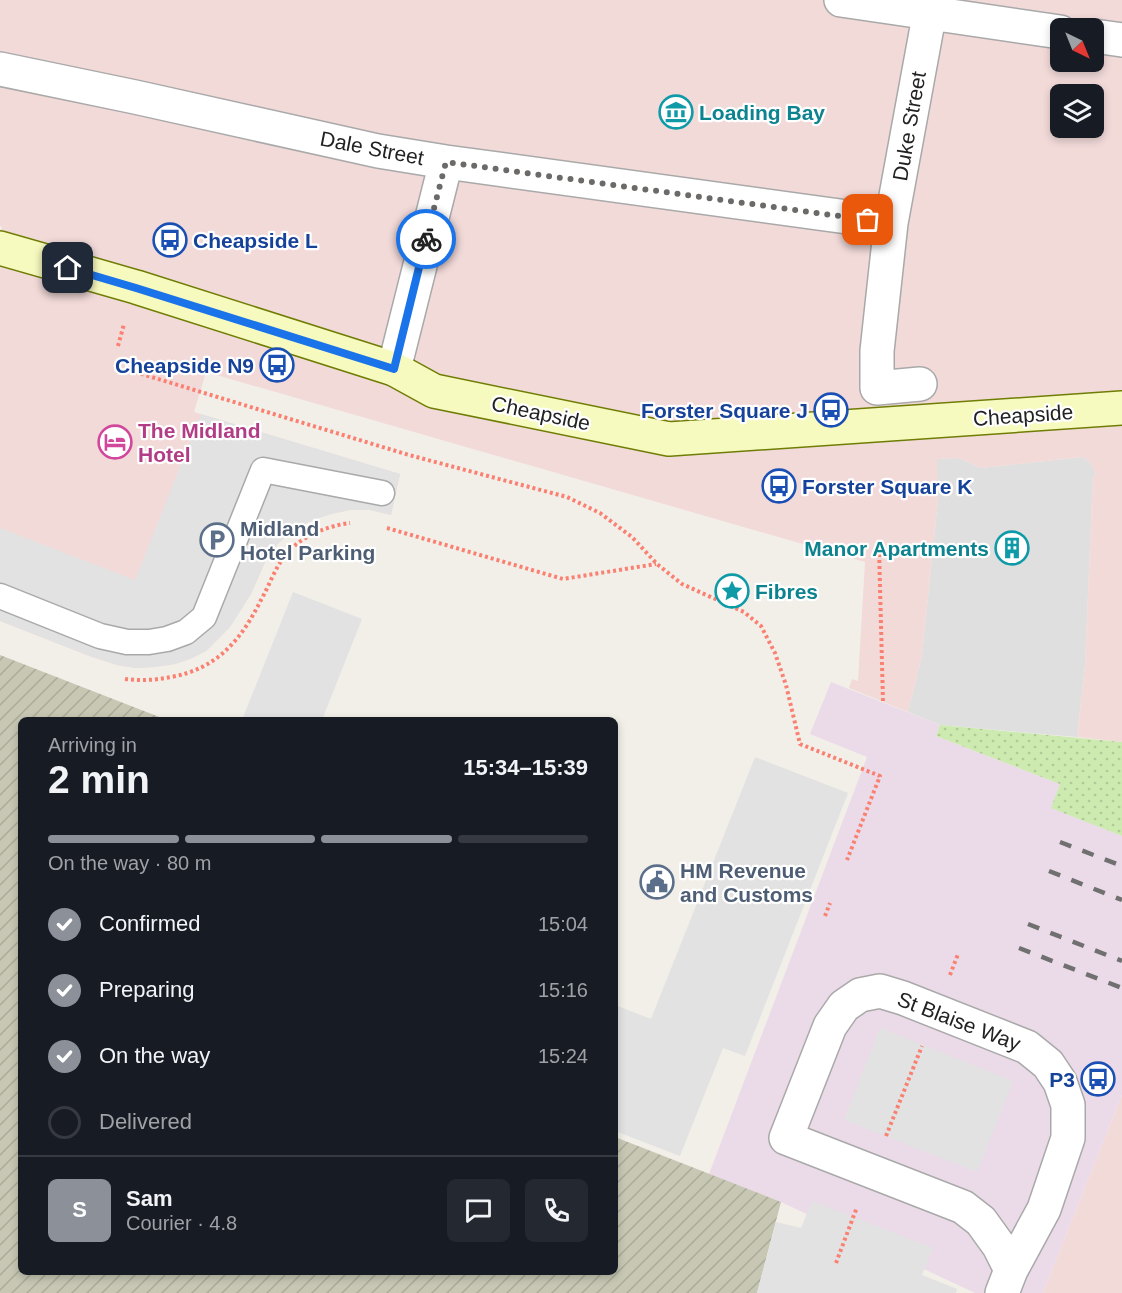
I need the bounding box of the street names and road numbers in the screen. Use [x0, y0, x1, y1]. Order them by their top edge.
street label: Duke Street [888, 69, 930, 183]
street label: Dale Street [318, 127, 426, 169]
street label: Cheapside [490, 391, 592, 435]
street label: Cheapside [972, 400, 1074, 430]
street label: St Blaise Way [894, 987, 1024, 1055]

